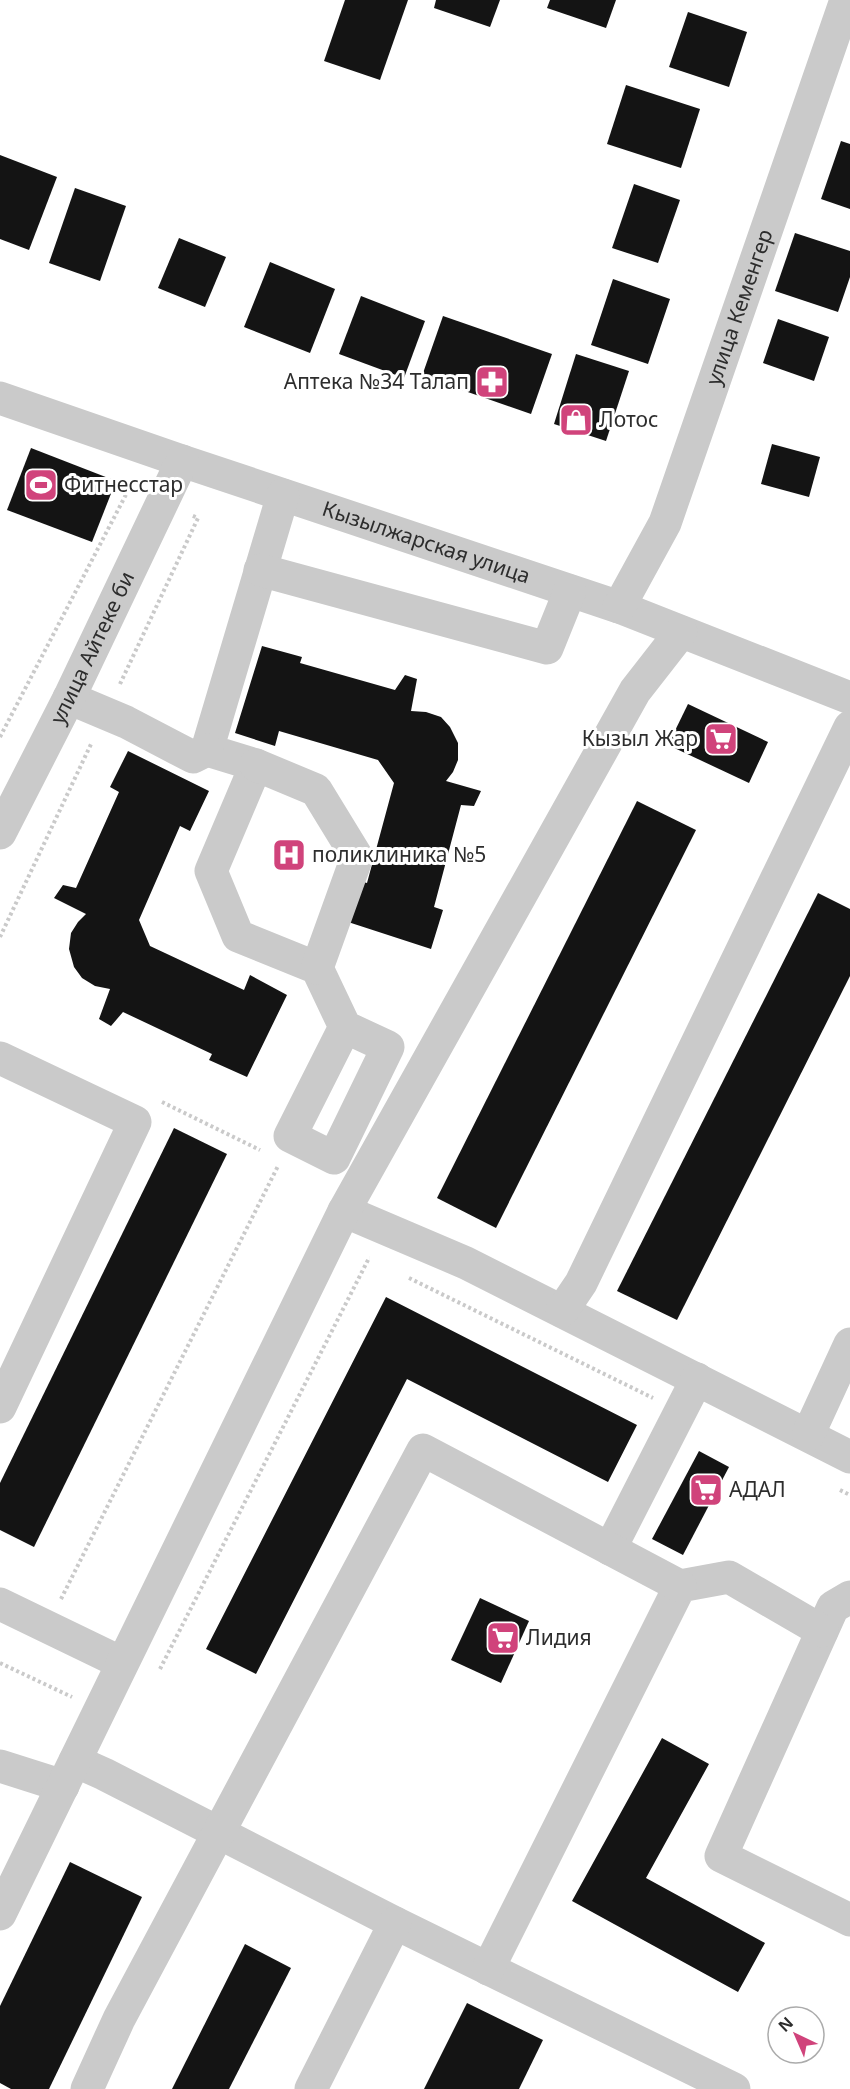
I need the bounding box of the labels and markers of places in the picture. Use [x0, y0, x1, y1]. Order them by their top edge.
pharmacy icon: Аптека №34 Талап [474, 364, 510, 400]
place label: Аптека №34 Талап [284, 367, 469, 395]
shop icon: Лотос [558, 402, 594, 438]
place label: Лотос [599, 405, 658, 433]
sports icon: Фитнесстар [23, 467, 59, 503]
place label: Фитнесстар [64, 470, 183, 498]
supermarket icon: Кызыл Жар [703, 721, 739, 757]
place label: Кызыл Жар [582, 724, 698, 752]
hospital icon: поликлиника №5 [271, 837, 307, 873]
place label: поликлиника №5 [312, 840, 486, 868]
supermarket icon: АДАЛ [688, 1472, 724, 1508]
place label: АДАЛ [729, 1475, 786, 1503]
supermarket icon: Лидия [485, 1620, 521, 1656]
place label: Лидия [526, 1623, 592, 1651]

